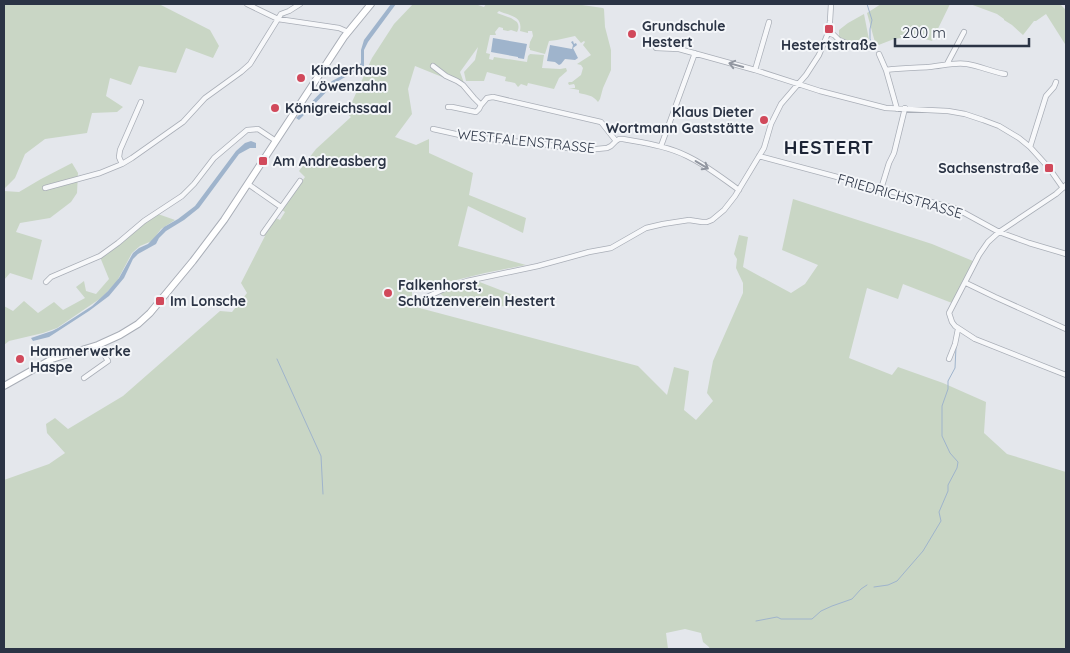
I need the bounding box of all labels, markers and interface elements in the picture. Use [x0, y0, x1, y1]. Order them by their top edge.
scale bar [895, 15, 1029, 47]
place label: Grundschule Hestert [642, 17, 726, 51]
marker: Hestertstraße [823, 23, 835, 35]
text: 200 m [902, 23, 946, 42]
marker: Grundschule Hestert [626, 28, 638, 40]
place label: Hestertstraße [781, 36, 877, 54]
one-way arrow [728, 59, 744, 69]
place label: Kinderhaus Löwenzahn [311, 61, 387, 95]
marker: Kinderhaus Löwenzahn [295, 72, 307, 84]
place label: Königreichssaal [285, 99, 391, 117]
marker: Königreichssaal [269, 102, 281, 114]
place label: Klaus Dieter Wortmann Gaststätte [606, 103, 754, 137]
marker: Klaus Dieter Wortmann Gaststätte [758, 114, 770, 126]
street label: WESTFALENSTRASSE [456, 125, 596, 157]
district label: HESTERT [784, 135, 874, 159]
place label: Am Andreasberg [273, 152, 386, 170]
marker: Am Andreasberg [257, 155, 269, 167]
place label: Sachsenstraße [938, 159, 1039, 177]
one-way arrow [695, 160, 709, 170]
marker: Sachsenstraße [1043, 162, 1055, 174]
street label: FRIEDRICHSTRASSE [835, 170, 965, 222]
place label: Falkenhorst, Schützenverein Hestert [398, 276, 556, 310]
marker: Falkenhorst, Schützenverein Hestert [382, 287, 394, 299]
place label: Im Lonsche [170, 292, 246, 310]
marker: Im Lonsche [154, 295, 166, 307]
place label: Hammerwerke Haspe [30, 342, 131, 376]
marker: Hammerwerke Haspe [14, 353, 26, 365]

